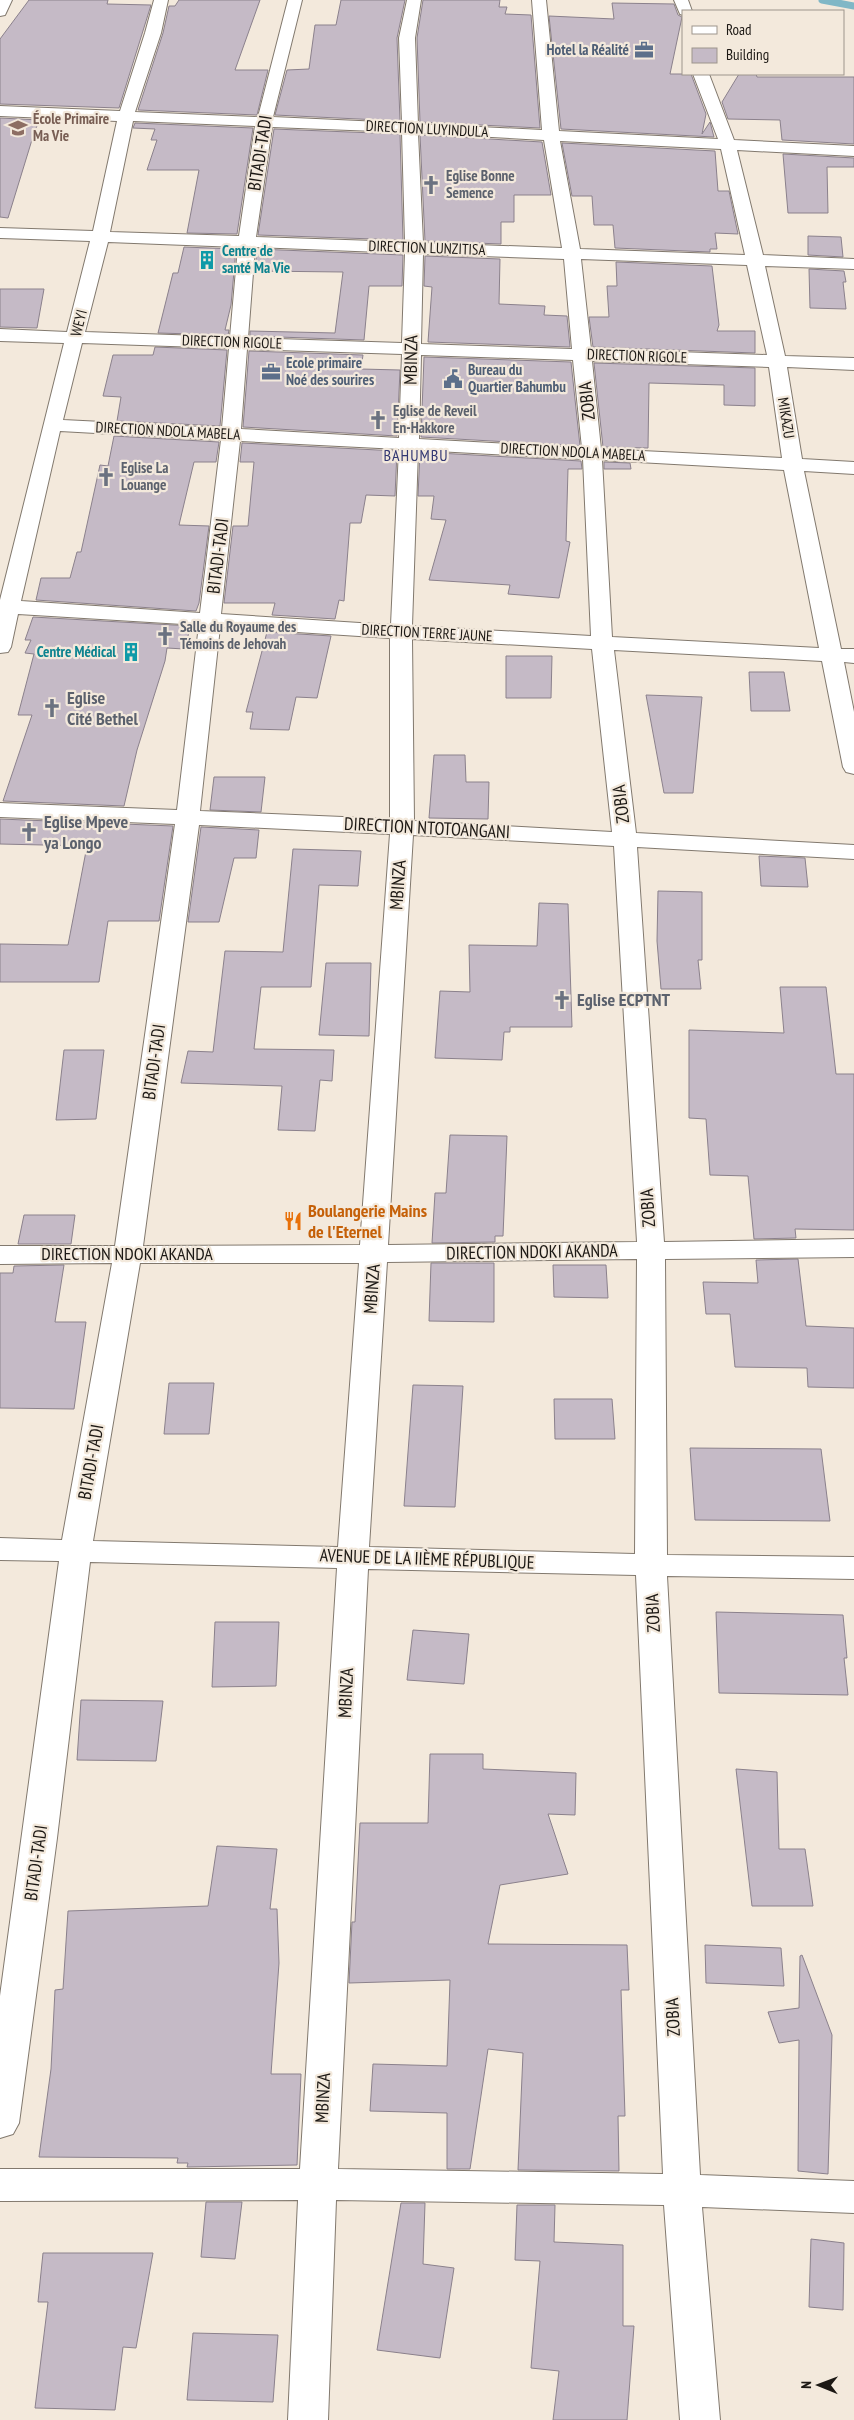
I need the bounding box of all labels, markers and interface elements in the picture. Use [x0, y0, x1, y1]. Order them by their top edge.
legend [682, 10, 844, 75]
text: Road [726, 20, 752, 39]
office icon: Hotel la Réalité [633, 39, 655, 61]
place label: Hotel la Réalité [547, 40, 629, 59]
text: Building [726, 45, 769, 64]
place label: École Primaire Ma Vie [33, 109, 109, 145]
street label: BITADI-TADI [242, 114, 277, 192]
street label: DIRECTION LUYINDULA [365, 116, 490, 141]
school or university icon: École Primaire Ma Vie [7, 117, 29, 139]
place label: Eglise Bonne Semence [446, 166, 515, 202]
church icon: Eglise Bonne Semence [420, 174, 442, 196]
street label: DIRECTION LUNZITISA [368, 236, 487, 259]
place label: Centre de santé Ma Vie [222, 241, 290, 277]
building icon: Centre de santé Ma Vie [196, 249, 218, 271]
street label: WEYI [66, 308, 91, 338]
street label: DIRECTION RIGOLE [182, 330, 282, 353]
street label: MBINZA [399, 334, 422, 385]
street label: DIRECTION RIGOLE [587, 344, 687, 367]
place label: Ecole primaire Noé des sourires [286, 353, 374, 389]
place label: Bureau du Quartier Bahumbu [468, 360, 566, 396]
office icon: Ecole primaire Noé des sourires [260, 361, 282, 383]
public building icon: Bureau du Quartier Bahumbu [442, 368, 464, 390]
street label: ZOBIA [573, 380, 600, 421]
street label: MIKAZU [774, 396, 799, 440]
place label: Eglise de Reveil En-Hakkore [393, 401, 477, 437]
church icon: Eglise de Reveil En-Hakkore [367, 409, 389, 431]
street label: DIRECTION NDOLA MABELA [95, 417, 242, 444]
street label: DIRECTION NDOLA MABELA [500, 438, 647, 465]
district label: BAHUMBU [383, 445, 449, 465]
place label: Eglise La Louange [121, 458, 168, 494]
church icon: Eglise La Louange [95, 466, 117, 488]
street label: BITADI-TADI [201, 517, 234, 595]
place label: Salle du Royaume des Témoins de Jehovah [180, 617, 296, 653]
street label: DIRECTION TERRE JAUNE [361, 620, 493, 645]
church icon: Salle du Royaume des Témoins de Jehovah [154, 625, 176, 647]
building icon: Centre Médical [120, 641, 142, 663]
place label: Centre Médical [37, 642, 116, 661]
place label: Eglise Cité Bethel [67, 686, 138, 730]
church icon: Eglise Cité Bethel [41, 697, 63, 719]
street label: ZOBIA [607, 783, 634, 825]
place label: Eglise Mpeve ya Longo [43, 810, 128, 854]
street label: DIRECTION NTOTOANGANI [344, 812, 511, 843]
church icon: Eglise Mpeve ya Longo [18, 821, 40, 843]
street label: MBINZA [384, 859, 411, 911]
place label: Eglise ECPTNT [577, 988, 671, 1011]
church icon: Eglise ECPTNT [551, 989, 573, 1011]
street label: BITADI-TADI [137, 1023, 170, 1101]
street label: ZOBIA [635, 1187, 660, 1228]
place label: Boulangerie Mains de l'Eternel [308, 1199, 427, 1243]
restaurant icon: Boulangerie Mains de l'Eternel [282, 1210, 304, 1232]
street label: DIRECTION NDOKI AKANDA [446, 1238, 618, 1264]
street label: DIRECTION NDOKI AKANDA [41, 1242, 213, 1265]
street label: MBINZA [358, 1263, 385, 1315]
street label: BITADI-TADI [73, 1422, 108, 1501]
street label: AVENUE DE LA IIÈME RÉPUBLIQUE [319, 1543, 535, 1574]
street label: ZOBIA [640, 1593, 665, 1633]
street label: MBINZA [333, 1667, 358, 1719]
street label: BITADI-TADI [19, 1824, 52, 1902]
street label: ZOBIA [660, 1997, 685, 2037]
street label: MBINZA [310, 2072, 335, 2124]
north arrow [794, 2360, 844, 2410]
text: N [797, 2381, 815, 2389]

